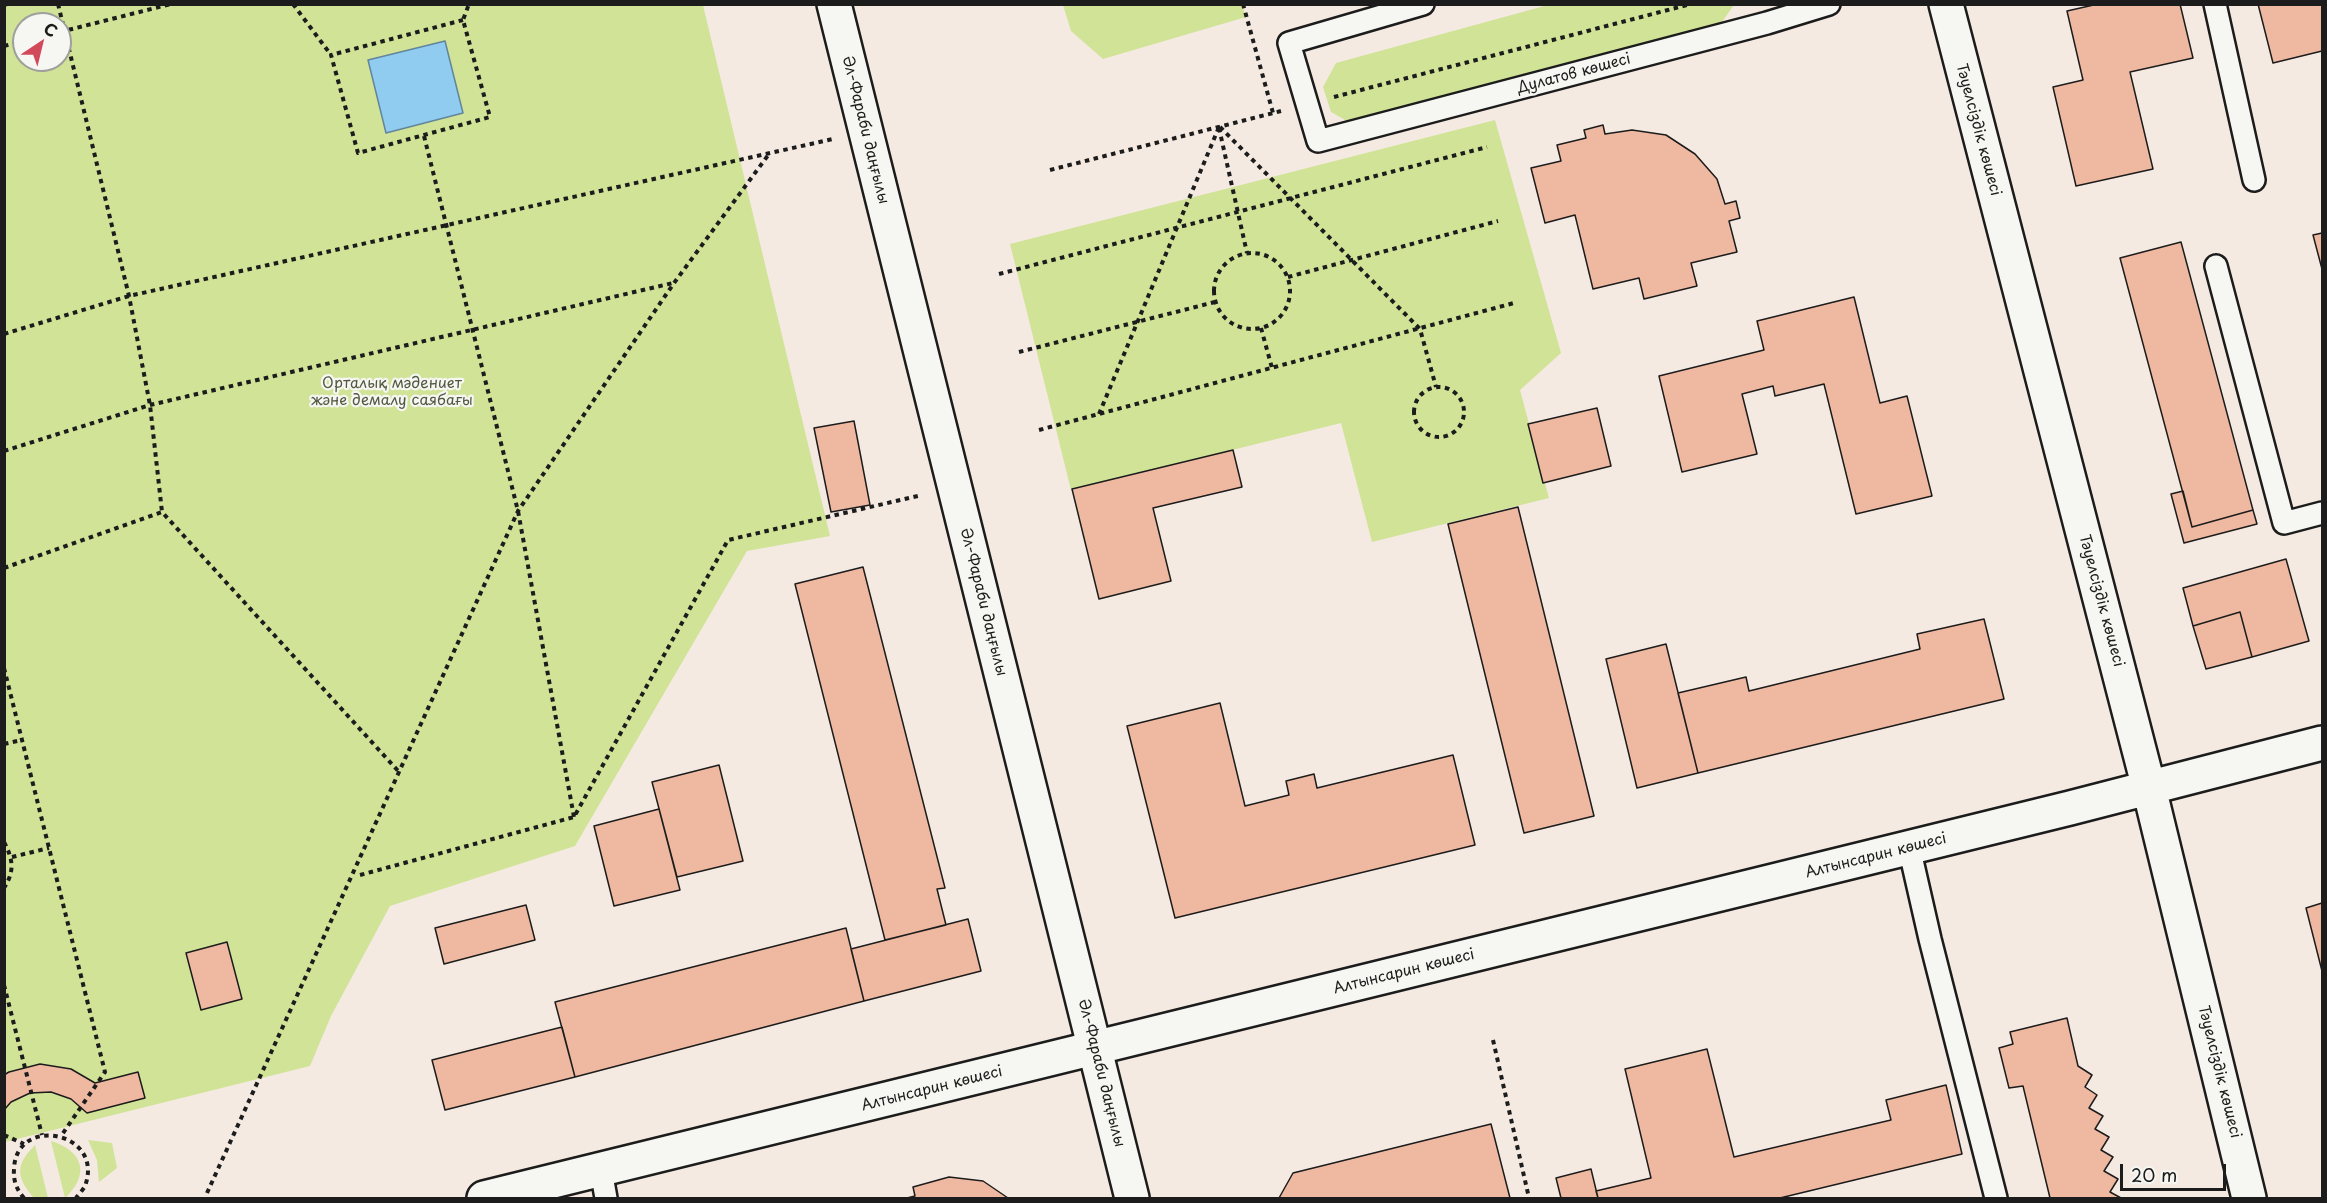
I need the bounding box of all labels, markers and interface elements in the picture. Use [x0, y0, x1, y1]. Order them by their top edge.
north arrow [12, 12, 72, 72]
text: С [39, 16, 63, 42]
street label: Дулатов көшесі [1515, 50, 1633, 98]
street label: Әл-Фараби даңғылы [838, 54, 892, 206]
street label: Тәуелсіздік көшесі [1952, 62, 2004, 198]
park label: Орталық мәдениет және демалу саябағы [311, 375, 473, 410]
street label: Әл-Фараби даңғылы [956, 526, 1010, 678]
street label: Тәуелсіздік көшесі [2075, 533, 2127, 669]
street label: Алтынсарин көшесі [1804, 830, 1948, 882]
street label: Алтынсарин көшесі [1332, 946, 1476, 998]
street label: Әл-Фараби даңғылы [1074, 997, 1128, 1149]
street label: Тәуелсіздік көшесі [2194, 1004, 2244, 1140]
street label: Алтынсарин көшесі [860, 1063, 1004, 1115]
scale bar [2123, 1152, 2230, 1190]
text: 20 m [2131, 1161, 2177, 1188]

